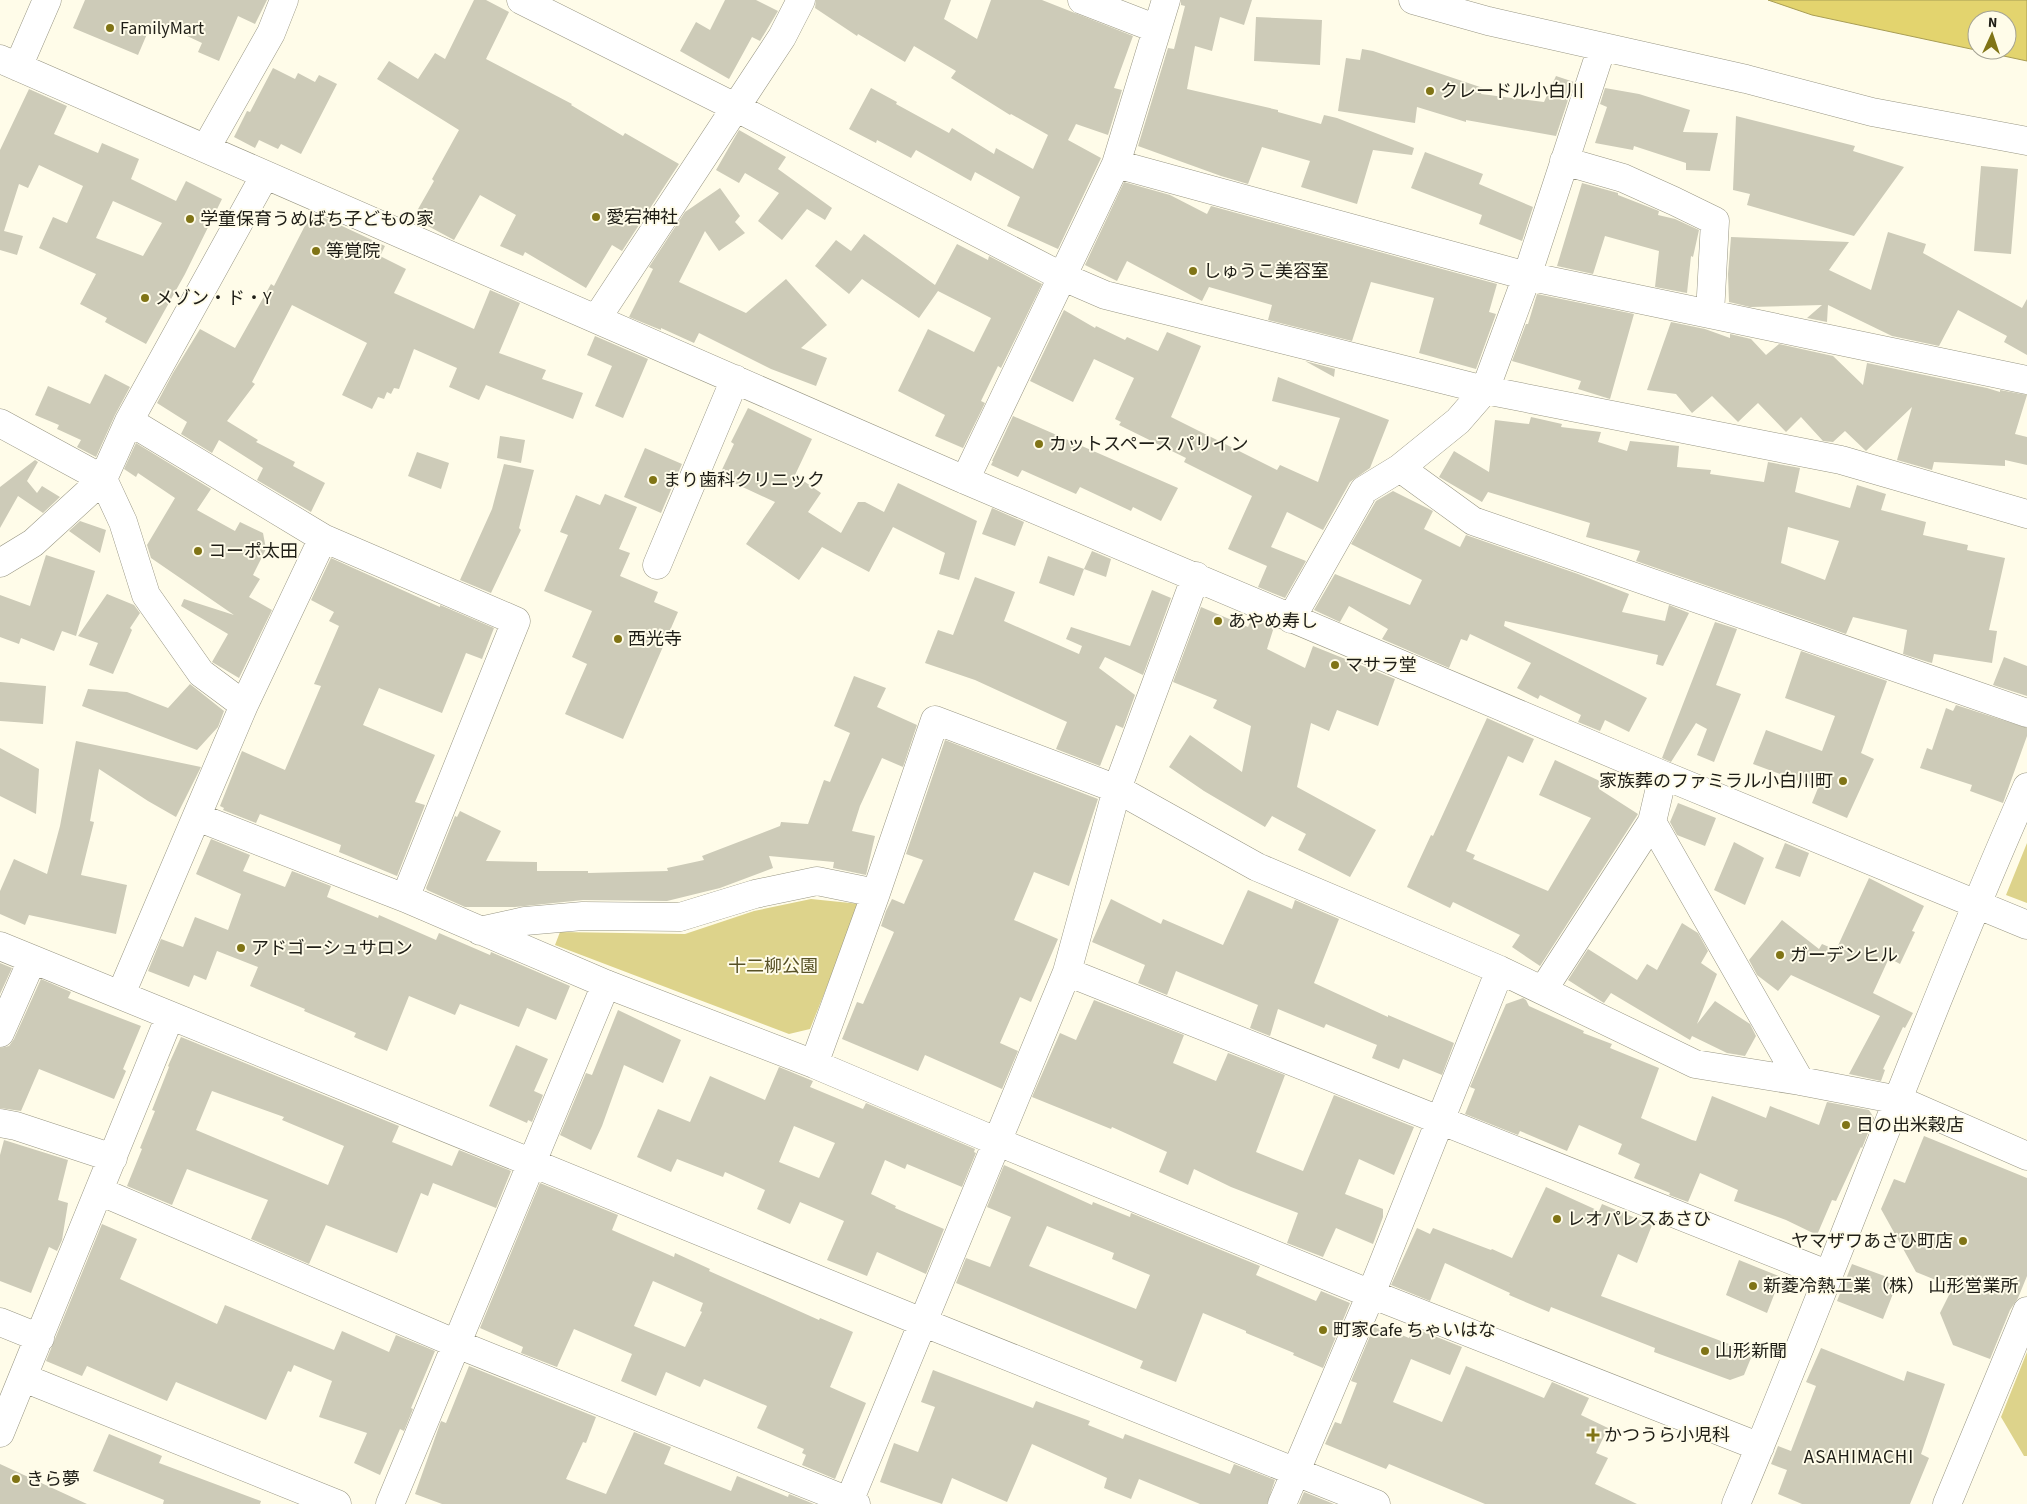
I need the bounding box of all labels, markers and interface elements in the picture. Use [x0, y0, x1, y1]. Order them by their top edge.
north arrow [1967, 10, 2017, 60]
text: N [1987, 13, 1998, 33]
place label: FamilyMart [120, 16, 204, 41]
marker: FamilyMart [104, 22, 116, 34]
place label: クレードル小白川 [1440, 79, 1584, 104]
marker: クレードル小白川 [1424, 85, 1436, 97]
place label: 愛宕神社 [606, 205, 678, 230]
place label: 学童保育うめばち子どもの家 [200, 207, 434, 232]
marker: 愛宕神社 [590, 211, 602, 223]
marker: 学童保育うめばち子どもの家 [184, 213, 196, 225]
place label: 等覚院 [326, 239, 380, 264]
marker: 等覚院 [310, 245, 322, 257]
place label: しゅうこ美容室 [1203, 259, 1329, 284]
marker: しゅうこ美容室 [1187, 265, 1199, 277]
place label: メゾン・ド・Y [155, 286, 272, 311]
marker: メゾン・ド・Y [139, 292, 151, 304]
place label: カットスペース パリイン [1049, 432, 1248, 457]
marker: カットスペース パリイン [1033, 438, 1045, 450]
place label: まり歯科クリニック [663, 468, 825, 493]
marker: まり歯科クリニック [647, 474, 659, 486]
place label: コーポ太田 [208, 539, 298, 564]
marker: コーポ太田 [192, 545, 204, 557]
place label: あやめ寿し [1228, 609, 1318, 634]
marker: あやめ寿し [1212, 615, 1224, 627]
place label: 西光寺 [628, 627, 682, 652]
marker: 西光寺 [612, 633, 624, 645]
place label: マサラ堂 [1345, 653, 1417, 678]
marker: マサラ堂 [1329, 659, 1341, 671]
place label: 家族葬のファミラル小白川町 [1599, 769, 1833, 794]
marker: 家族葬のファミラル小白川町 [1837, 775, 1849, 787]
place label: アドゴーシュサロン [251, 936, 413, 961]
marker: アドゴーシュサロン [235, 942, 247, 954]
place label: ガーデンヒル [1790, 943, 1898, 968]
marker: ガーデンヒル [1774, 949, 1786, 961]
park label: 十二柳公園 [728, 954, 818, 979]
place label: 日の出米穀店 [1856, 1113, 1964, 1138]
marker: 日の出米穀店 [1840, 1119, 1852, 1131]
place label: レオパレスあさひ [1567, 1207, 1711, 1232]
marker: レオパレスあさひ [1551, 1213, 1563, 1225]
place label: ヤマザワあさひ町店 [1791, 1229, 1953, 1254]
marker: ヤマザワあさひ町店 [1957, 1235, 1969, 1247]
place label: 新菱冷熱工業（株） 山形営業所 [1763, 1274, 2019, 1299]
marker: 新菱冷熱工業（株） 山形営業所 [1747, 1280, 1759, 1292]
place label: 町家Cafe ちゃいはな [1333, 1318, 1496, 1343]
marker: 町家Cafe ちゃいはな [1317, 1324, 1329, 1336]
place label: 山形新聞 [1715, 1339, 1787, 1364]
marker: 山形新聞 [1699, 1345, 1711, 1357]
place label: かつうら小児科 [1604, 1423, 1730, 1448]
marker: かつうら小児科 [1586, 1428, 1600, 1442]
district label: ASAHIMACHI [1804, 1444, 1914, 1471]
place label: きら夢 [26, 1467, 80, 1492]
marker: きら夢 [10, 1473, 22, 1485]

